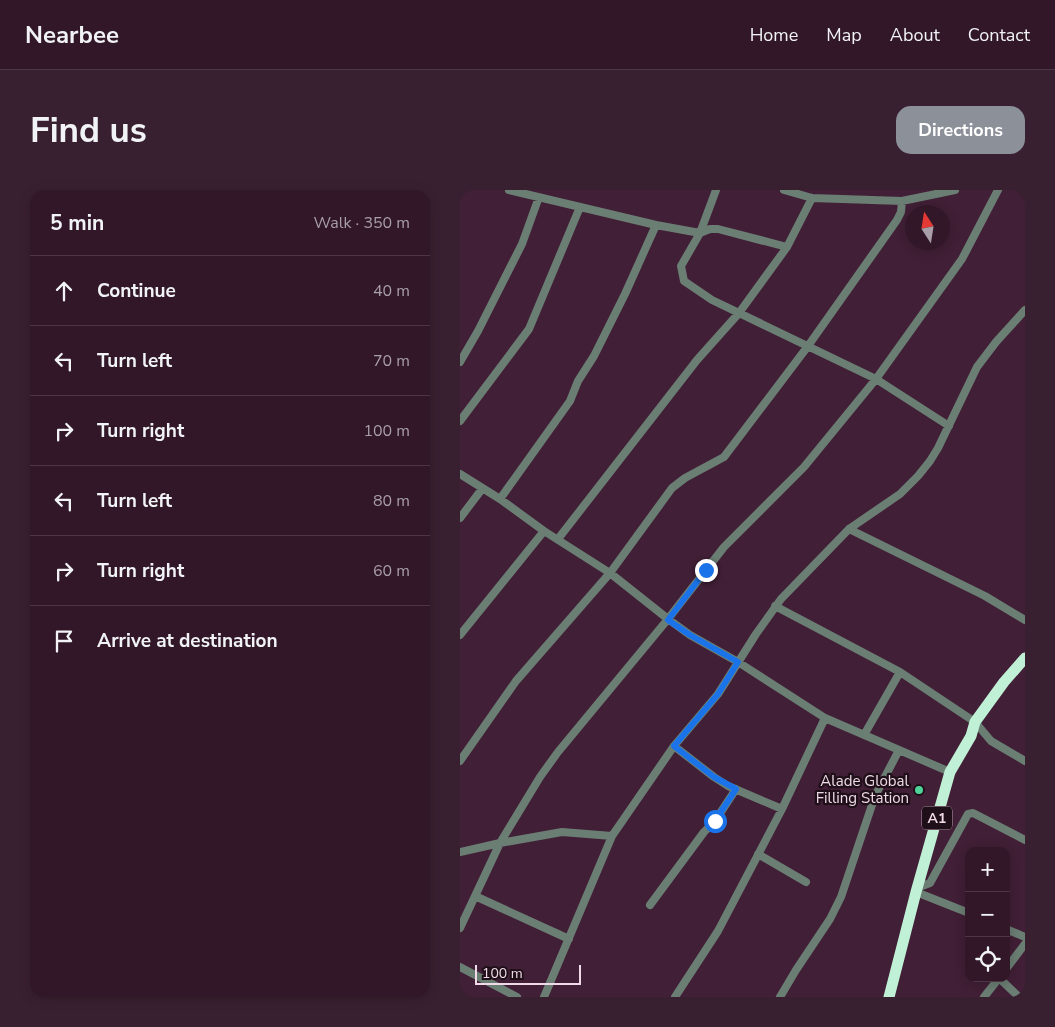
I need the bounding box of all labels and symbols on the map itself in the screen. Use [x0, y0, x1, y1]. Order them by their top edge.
north arrow [905, 205, 950, 250]
route end [695, 559, 718, 582]
place label: Alade Global Filling Station [816, 771, 910, 808]
marker: Alade Global Filling Station [913, 784, 925, 796]
road number: A1 [922, 806, 952, 830]
route start [704, 810, 727, 833]
scale bar [475, 962, 581, 985]

